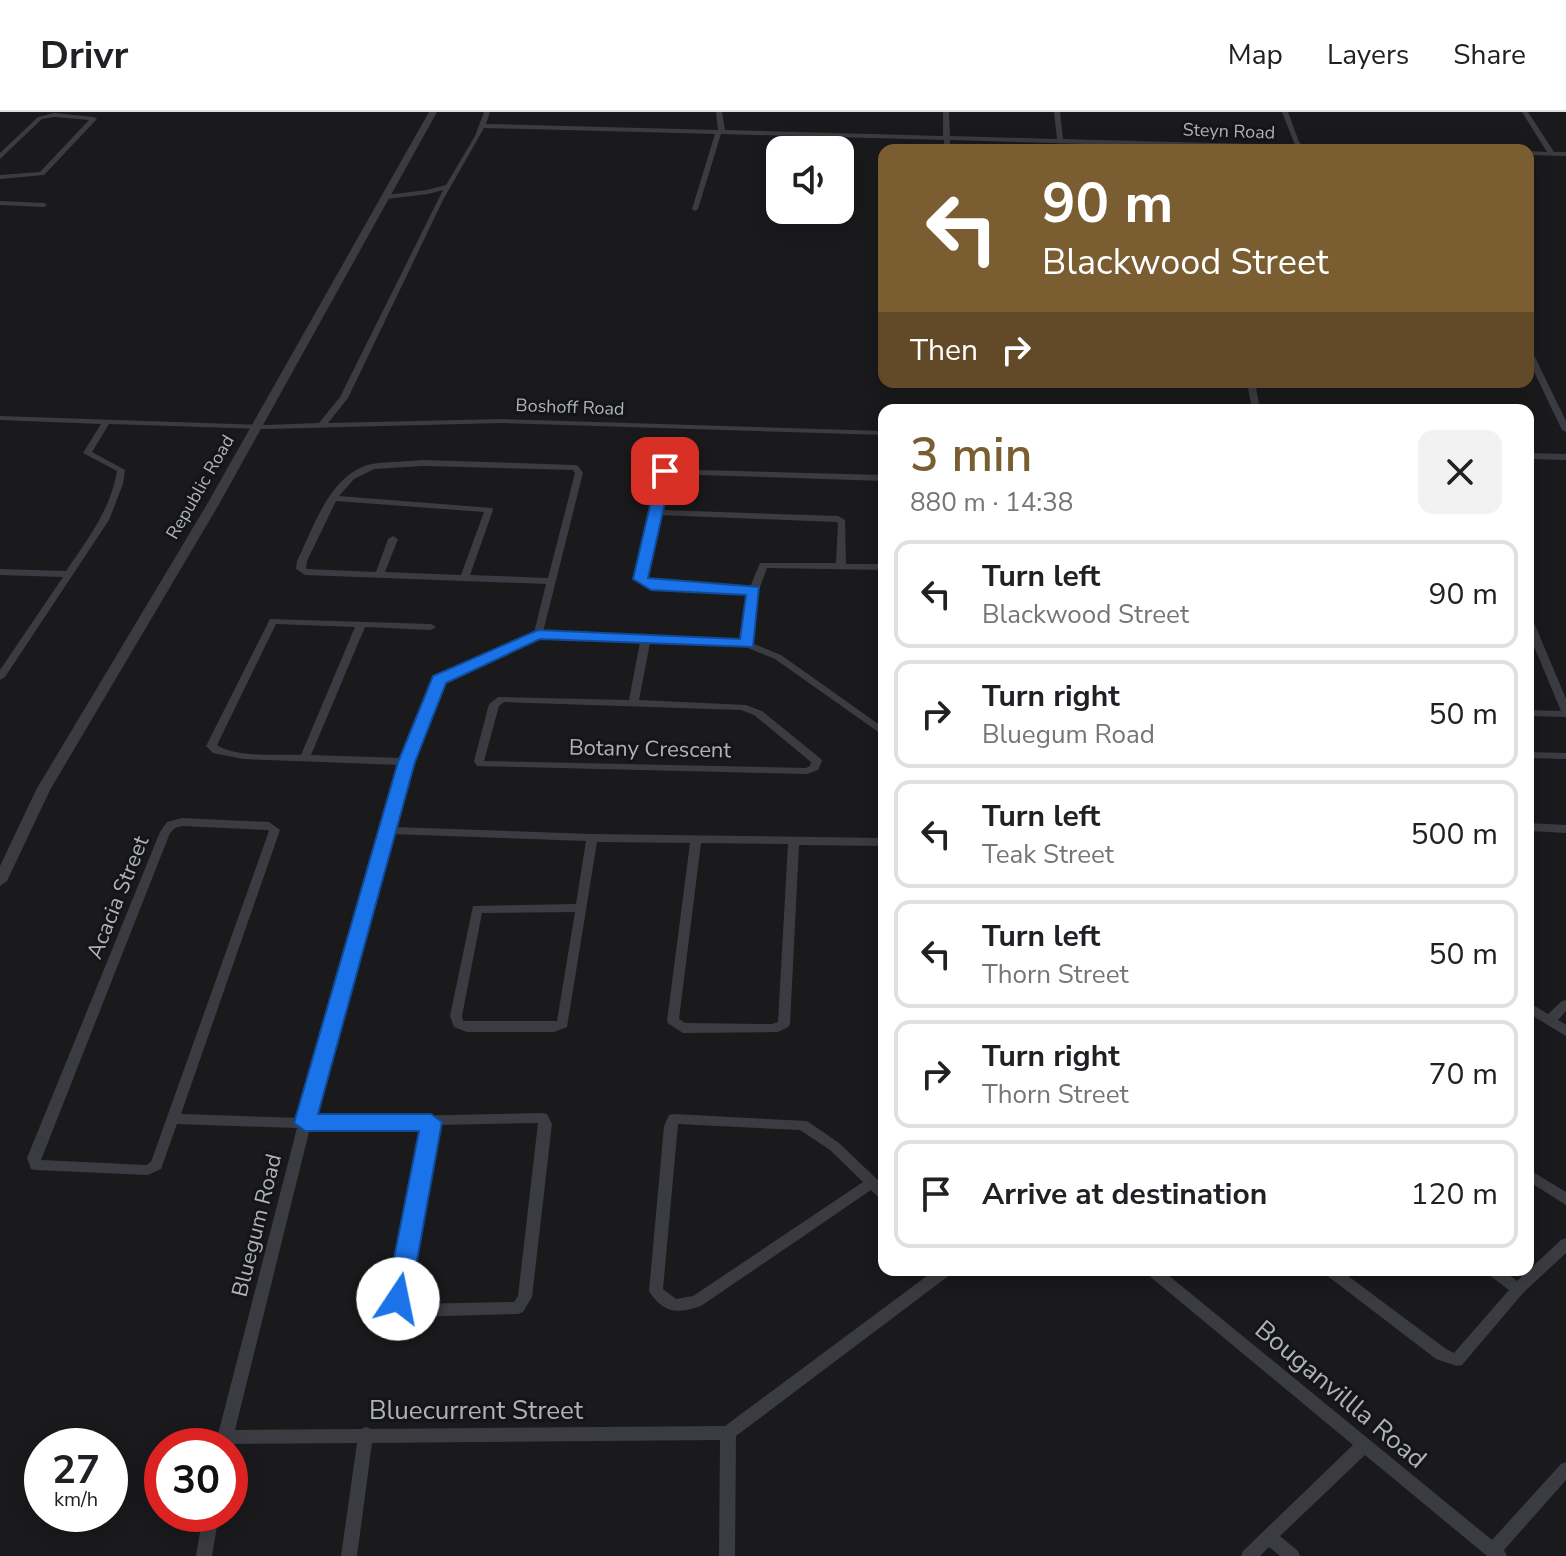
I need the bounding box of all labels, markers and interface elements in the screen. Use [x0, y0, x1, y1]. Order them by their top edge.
text: Drivr [40, 30, 128, 81]
text: Map [1228, 36, 1283, 74]
text: Layers [1327, 36, 1409, 74]
text: Share [1453, 36, 1526, 74]
street label: Steyn Road [1182, 117, 1276, 145]
map controls [766, 136, 854, 224]
button: sound [766, 136, 854, 224]
text: 90 m [1042, 165, 1173, 242]
icon: left [910, 176, 1014, 280]
text: Blackwood Street [1042, 238, 1329, 287]
icon: right [994, 328, 1038, 372]
text: Then [910, 330, 978, 371]
street label: Boshoff Road [515, 393, 625, 421]
text: 3 min [910, 422, 1032, 488]
street label: Republic Road [160, 430, 240, 544]
button: close [1418, 430, 1502, 514]
pin [631, 437, 699, 505]
icon: arrive [643, 449, 687, 493]
text: 880 m · 14:38 [910, 485, 1073, 520]
text: Turn left [982, 556, 1100, 597]
icon: left [914, 572, 958, 616]
text: 90 m [1429, 574, 1498, 615]
text: Blackwood Street [982, 597, 1189, 632]
text: Turn right [982, 676, 1120, 717]
icon: right [914, 692, 958, 736]
text: 50 m [1429, 694, 1498, 735]
text: Bluegum Road [982, 717, 1155, 752]
street label: Botany Crescent [569, 733, 732, 765]
text: Turn left [982, 796, 1100, 837]
icon: left [914, 812, 958, 856]
text: 500 m [1411, 814, 1498, 855]
street label: Acacia Street [80, 831, 156, 963]
text: Teak Street [982, 837, 1114, 872]
text: Turn left [982, 916, 1100, 957]
icon: left [914, 932, 958, 976]
text: 50 m [1429, 934, 1498, 975]
text: Thorn Street [982, 957, 1129, 992]
text: Turn right [982, 1036, 1120, 1077]
icon: right [914, 1052, 958, 1096]
text: 70 m [1429, 1054, 1498, 1095]
text: Thorn Street [982, 1077, 1129, 1112]
street label: Bluegum Road [225, 1151, 289, 1300]
icon: arrive [914, 1172, 958, 1216]
text: Arrive at destination [982, 1174, 1267, 1215]
text: 120 m [1411, 1174, 1498, 1215]
position arrow [356, 1257, 440, 1341]
street label: Bouganvillla Road [1248, 1312, 1434, 1476]
street label: Bluecurrent Street [369, 1393, 584, 1428]
speed limit sign: 30 [144, 1428, 248, 1532]
text: 27 [52, 1443, 100, 1497]
text: km/h [54, 1486, 98, 1513]

